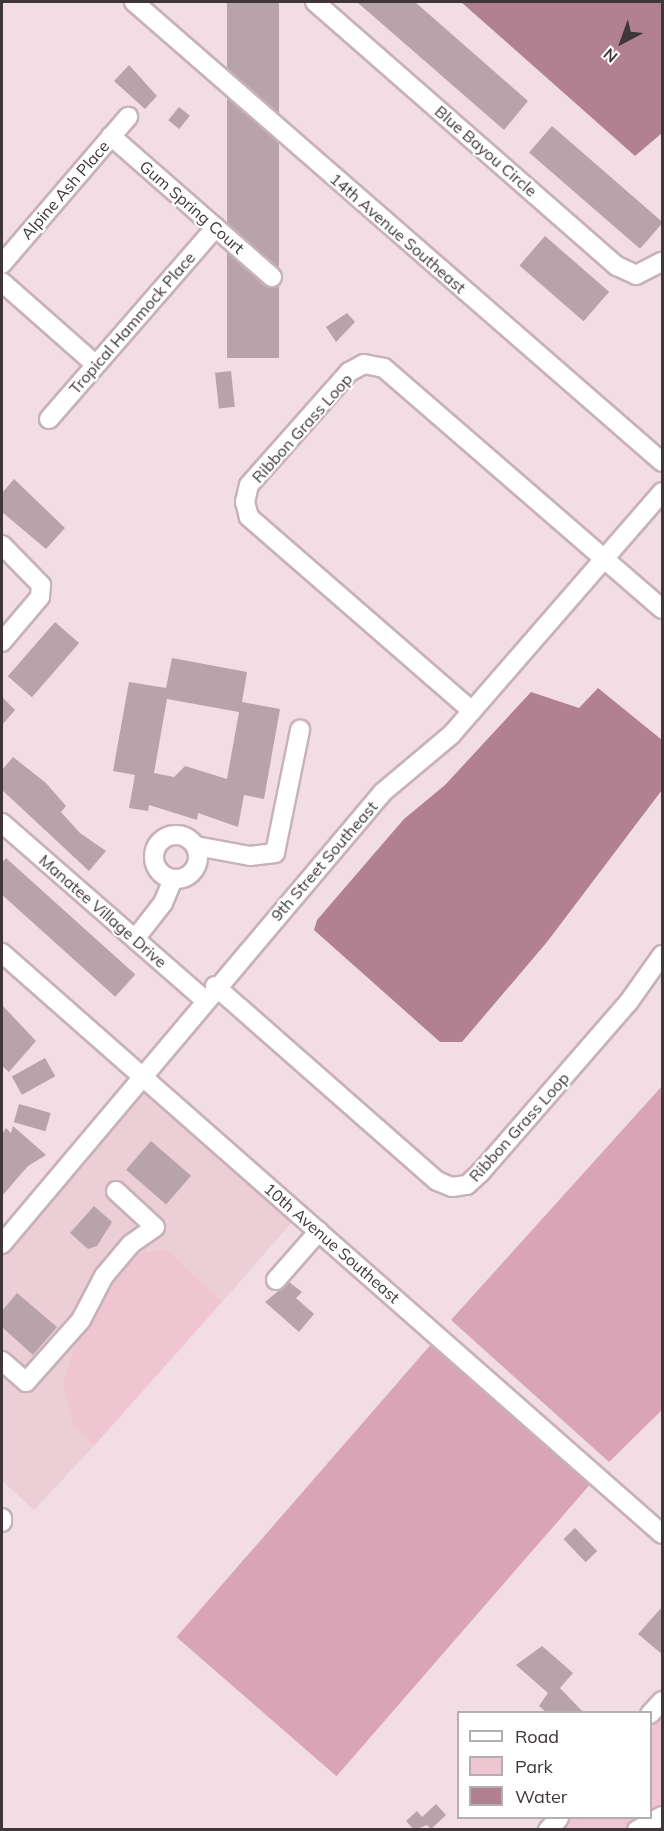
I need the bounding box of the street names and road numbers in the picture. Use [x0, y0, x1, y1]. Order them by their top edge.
street label: Blue Bayou Circle [431, 101, 541, 201]
street label: Alpine Ash Place [17, 137, 113, 243]
street label: Gum Spring Court [136, 156, 248, 258]
street label: 14th Avenue Southeast [326, 169, 470, 297]
street label: Tropical Hammock Place [65, 248, 199, 398]
street label: Ribbon Grass Loop [248, 369, 356, 487]
street label: 9th Street Southeast [267, 797, 381, 925]
street label: Manatee Village Drive [35, 850, 171, 972]
street label: Ribbon Grass Loop [465, 1068, 573, 1186]
street label: 10th Avenue Southeast [260, 1179, 404, 1307]

